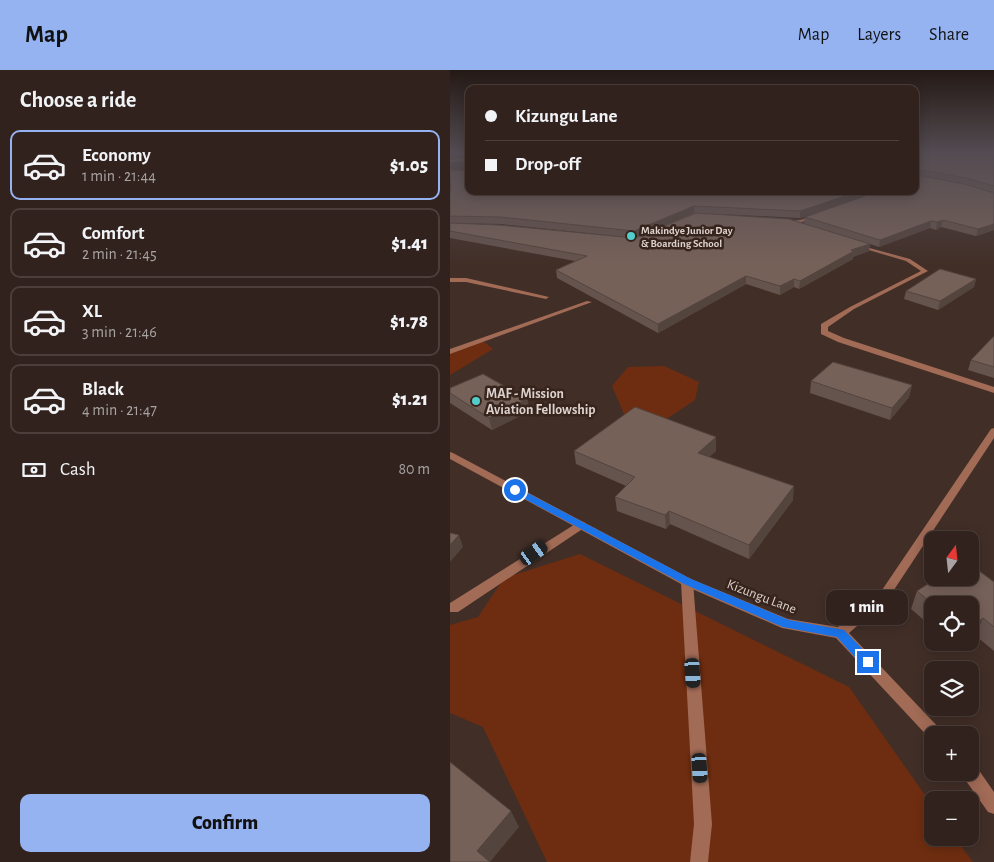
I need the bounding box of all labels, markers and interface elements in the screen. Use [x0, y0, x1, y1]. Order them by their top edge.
text: Map [25, 23, 68, 47]
text: Map [798, 26, 829, 44]
text: Layers [857, 26, 901, 44]
text: Share [929, 26, 969, 44]
text: Choose a ride [20, 89, 136, 111]
text: Kizungu Lane [515, 107, 618, 126]
icon: car [22, 143, 67, 188]
text: Economy [82, 146, 151, 165]
text: Drop-off [515, 155, 580, 174]
text: $1.05 [390, 156, 428, 175]
text: 1 min · 21:44 [82, 168, 156, 184]
icon: car [22, 221, 67, 266]
text: Comfort [82, 224, 144, 243]
place label: Makindye Junior Day & Boarding School [641, 225, 733, 249]
marker: Makindye Junior Day & Boarding School [625, 230, 637, 242]
text: $1.41 [391, 234, 428, 253]
text: 2 min · 21:45 [82, 246, 157, 262]
icon: car [22, 299, 67, 344]
text: XL [82, 302, 102, 321]
text: $1.78 [390, 312, 428, 331]
text: 3 min · 21:46 [82, 324, 157, 340]
icon: car [22, 377, 67, 422]
text: Black [82, 380, 124, 399]
place label: MAF - Mission Aviation Fellowship [486, 387, 596, 417]
text: $1.21 [392, 390, 428, 409]
marker: MAF - Mission Aviation Fellowship [470, 395, 482, 407]
text: 4 min · 21:47 [82, 402, 157, 418]
icon: cash [20, 456, 48, 484]
text: Cash [60, 460, 96, 479]
text: 80 m [399, 461, 430, 477]
route start [504, 479, 526, 501]
north arrow [924, 531, 979, 586]
map controls [924, 531, 979, 846]
car [517, 538, 550, 568]
street label: Kizungu Lane [725, 577, 798, 617]
callout: 1 min [827, 590, 909, 624]
button: locate [924, 596, 979, 651]
text: 1 min [850, 599, 884, 615]
route end [857, 651, 879, 673]
car [684, 658, 701, 688]
button: layers [924, 661, 979, 716]
button: + [924, 726, 979, 781]
car [691, 753, 708, 783]
button: − [924, 791, 979, 846]
button: Confirm [20, 794, 430, 852]

